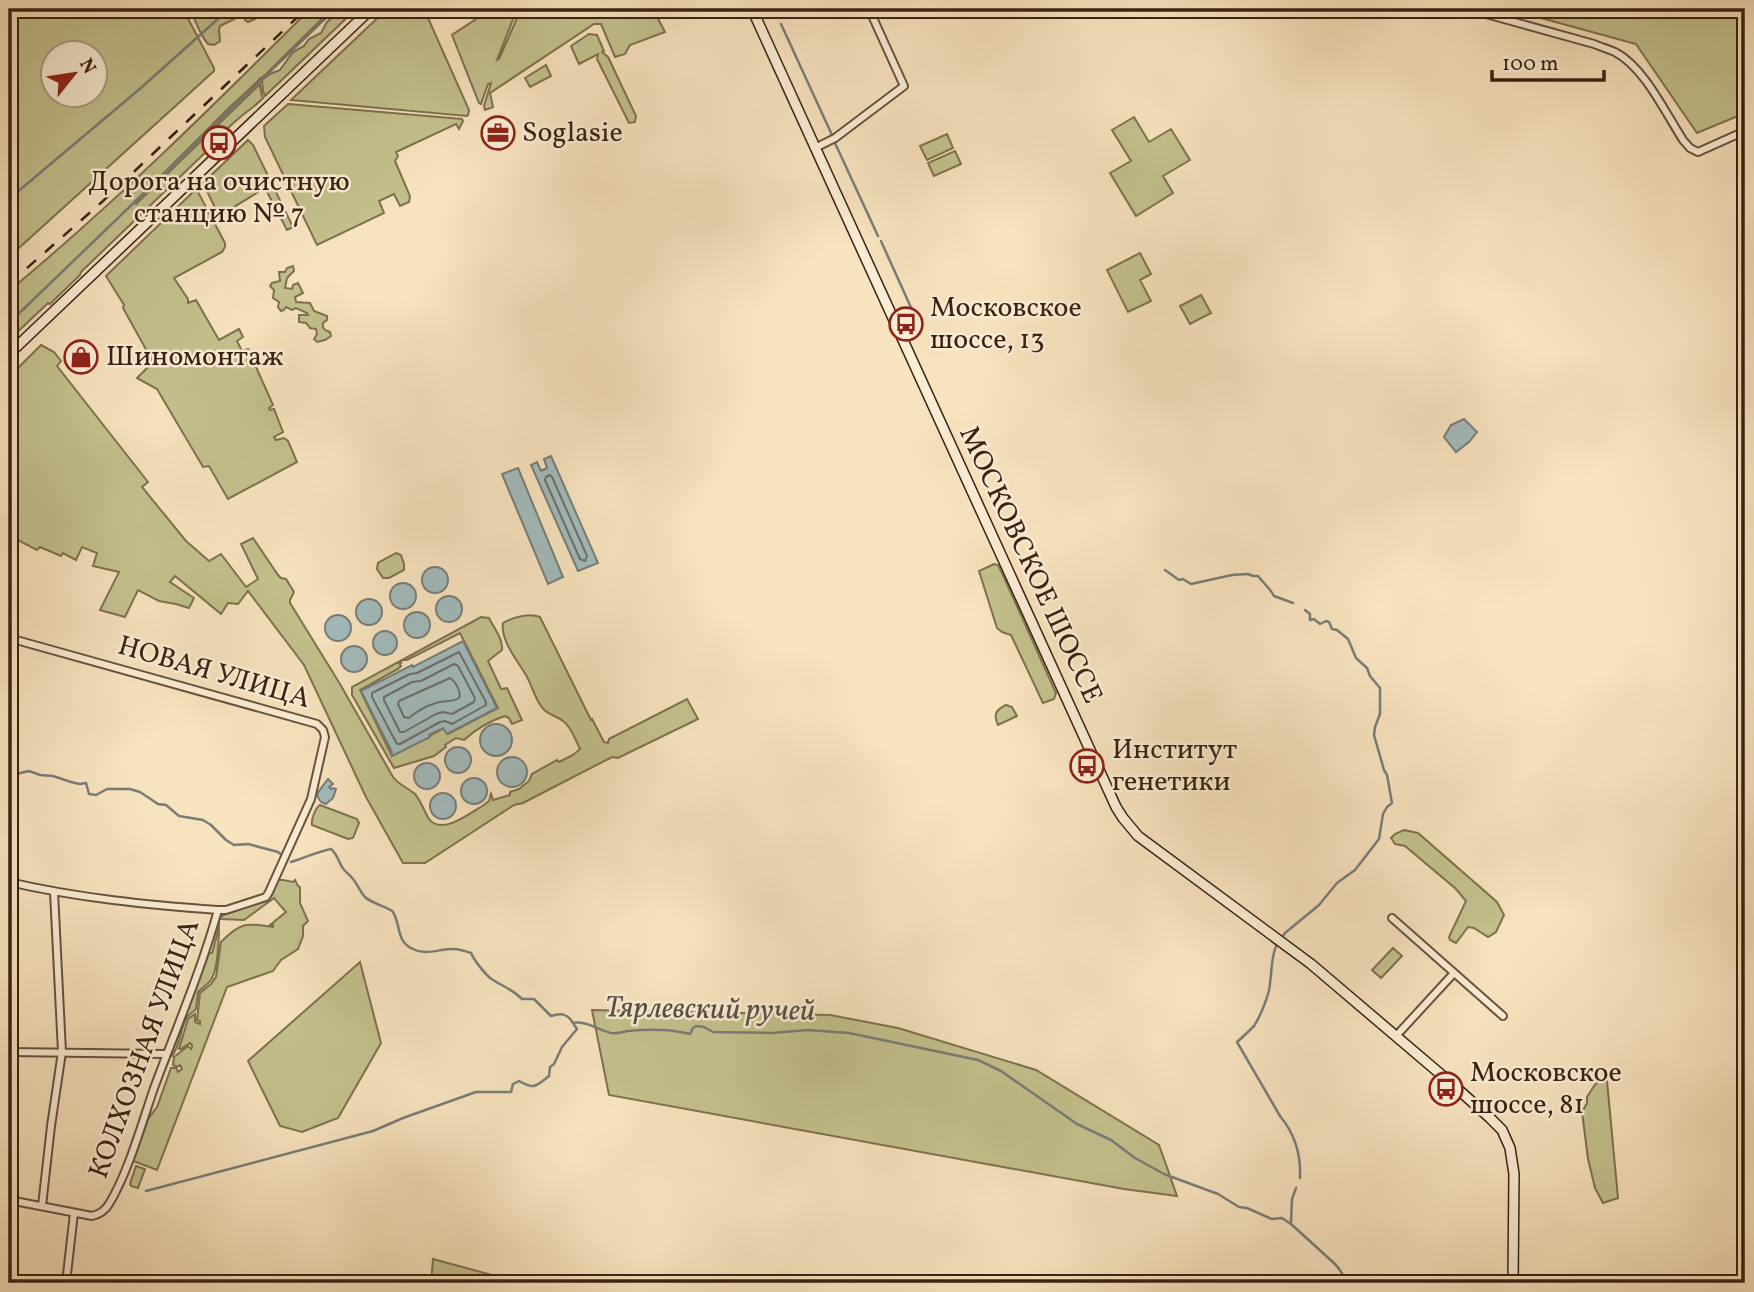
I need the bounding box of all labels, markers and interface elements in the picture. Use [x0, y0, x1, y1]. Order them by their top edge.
north arrow [38, 38, 108, 108]
scale bar [1492, 38, 1604, 82]
text: 100 m [1502, 50, 1559, 79]
text: N [72, 54, 102, 79]
office icon: Soglasie [479, 114, 517, 152]
place label: Soglasie [522, 114, 623, 153]
bus stop icon: Дорога на очистную станцию № 7 [200, 124, 238, 162]
place label: Дорога на очистную станцию № 7 [88, 163, 350, 234]
place label: Московское шоссе, 13 [930, 289, 1082, 360]
bus stop icon: Московское шоссе, 13 [887, 305, 925, 343]
shop icon: Шиномонтаж [62, 338, 100, 376]
place label: Шиномонтаж [106, 338, 284, 377]
street label: МОСКОВСКОЕ ШОССЕ [949, 420, 1111, 710]
street label: НОВАЯ УЛИЦА [113, 627, 315, 719]
place label: Институт генетики [1112, 731, 1237, 802]
bus stop icon: Институт генетики [1068, 747, 1106, 785]
street label: КОЛХОЗНАЯ УЛИЦА [80, 914, 210, 1184]
water label: Тярлевский ручей [604, 987, 816, 1033]
place label: Московское шоссе, 81 [1470, 1054, 1622, 1125]
bus stop icon: Московское шоссе, 81 [1427, 1070, 1465, 1108]

